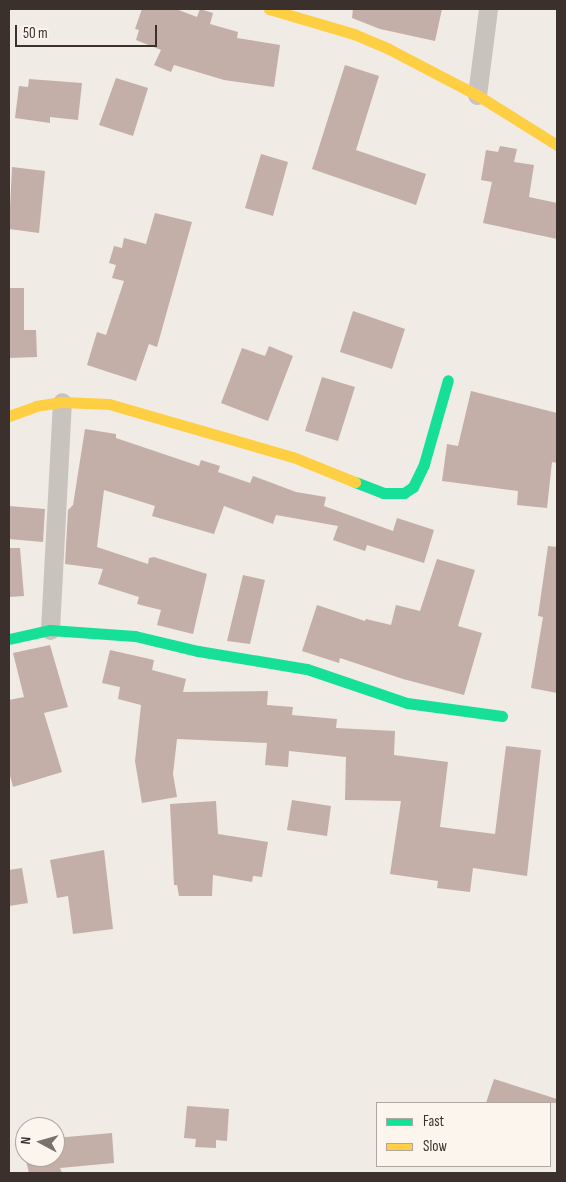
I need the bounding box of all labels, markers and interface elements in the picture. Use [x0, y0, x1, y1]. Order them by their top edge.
scale bar [18, 15, 160, 47]
text: 50 m [23, 24, 48, 43]
legend [376, 1102, 551, 1167]
text: Fast [423, 1112, 444, 1131]
north arrow [15, 1117, 65, 1167]
text: N [17, 1136, 34, 1145]
text: Slow [423, 1137, 447, 1156]

